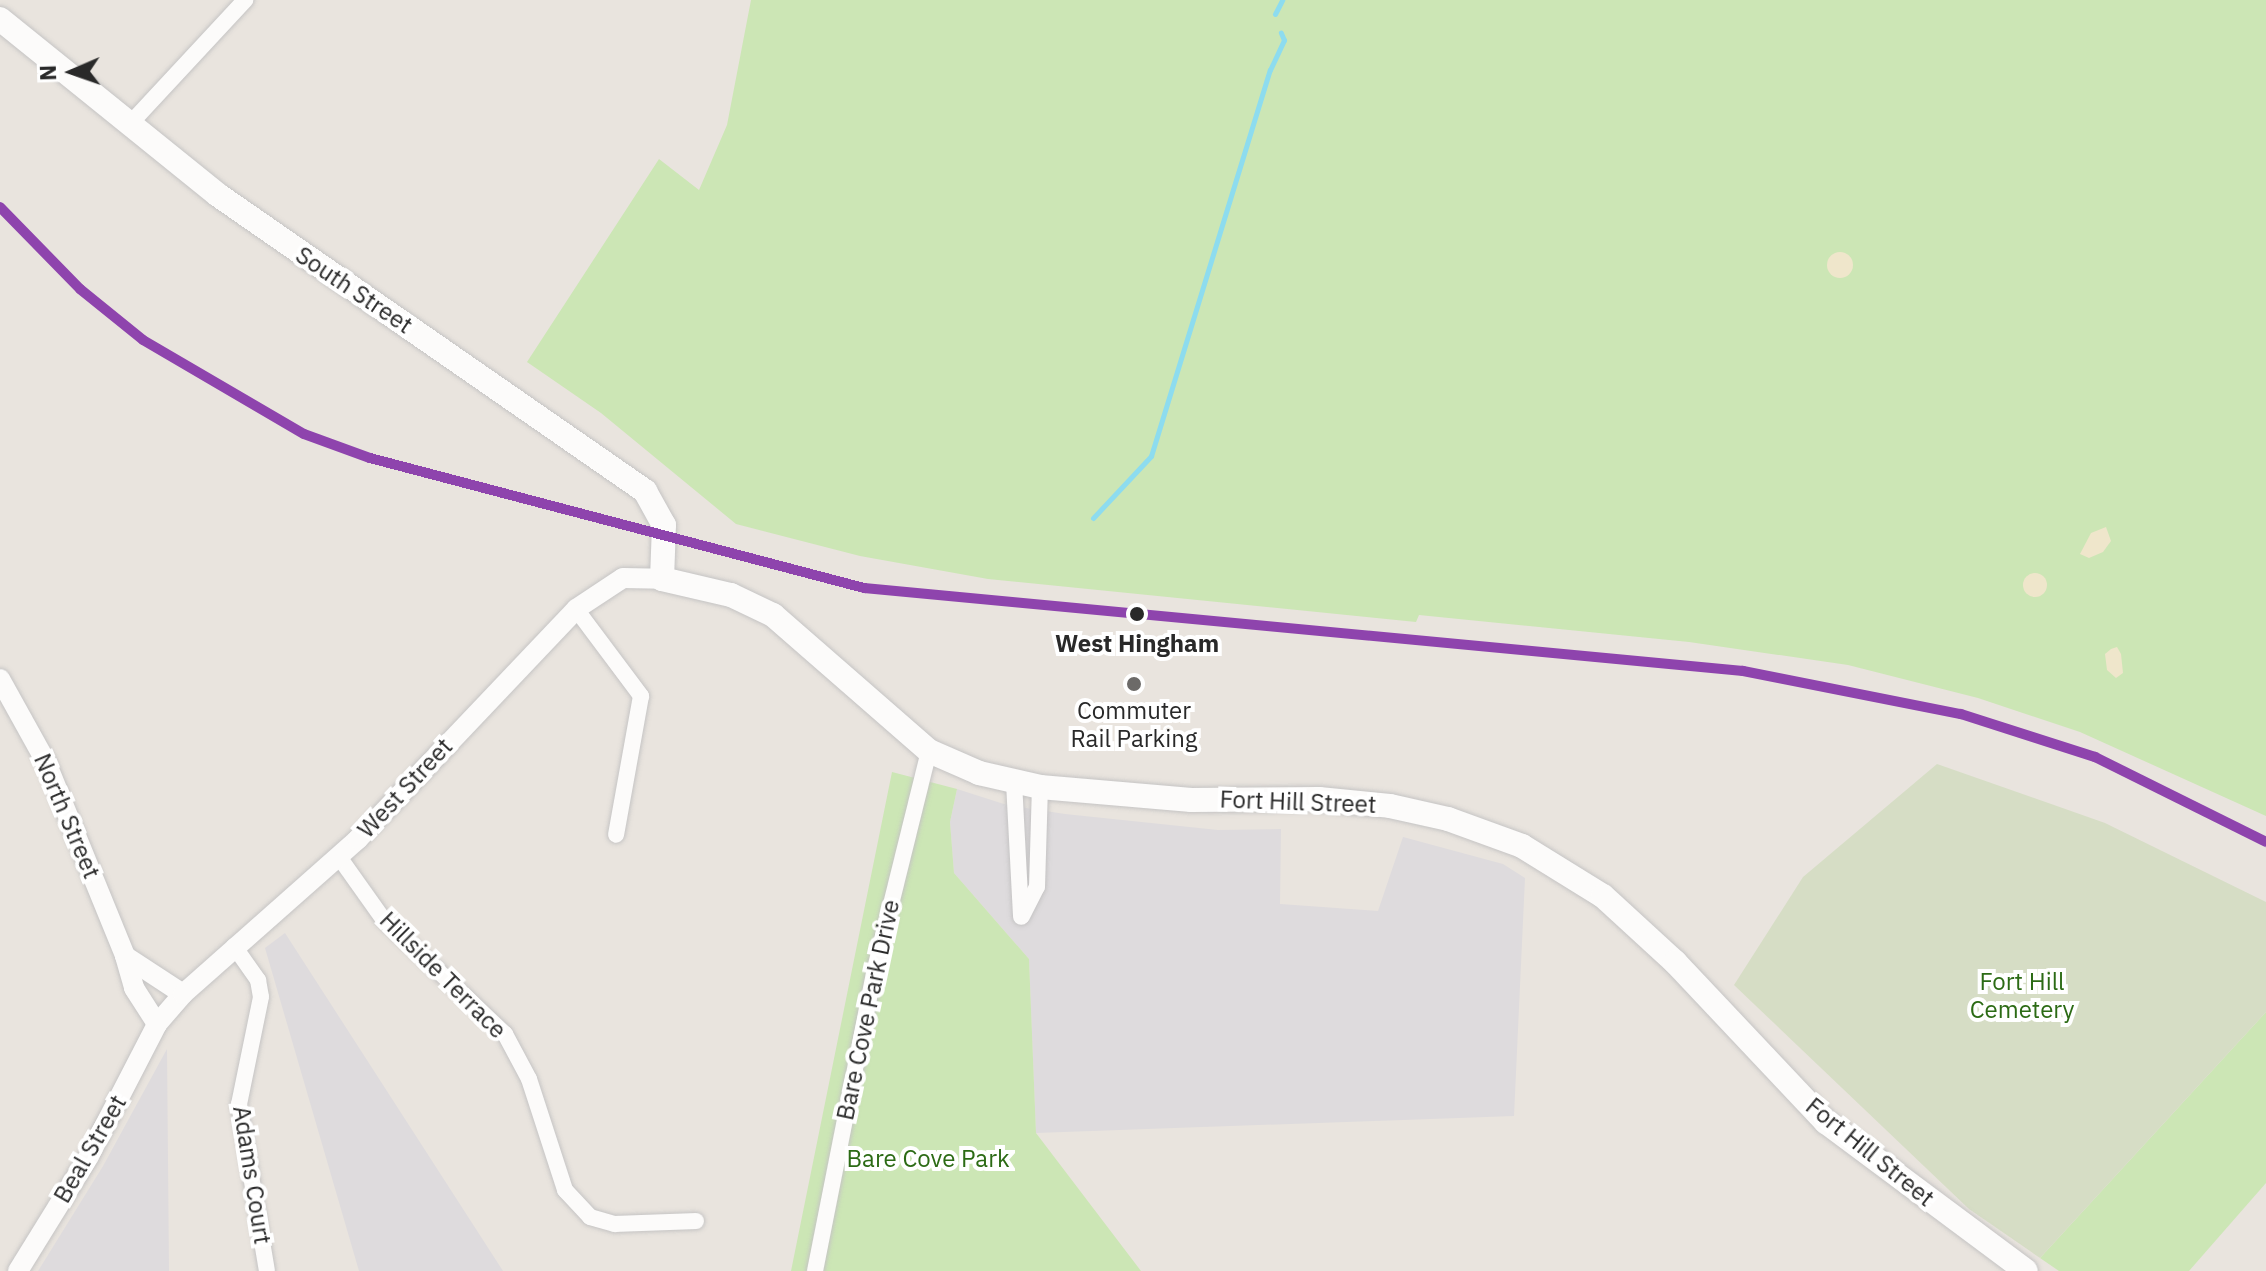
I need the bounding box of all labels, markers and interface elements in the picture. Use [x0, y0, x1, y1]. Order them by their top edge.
north arrow [32, 32, 112, 112]
text: N [33, 64, 62, 81]
street label: South Street [290, 240, 418, 340]
marker: West Hingham [1125, 602, 1149, 626]
place label: West Hingham [1055, 630, 1219, 658]
marker: Commuter Rail Parking [1125, 675, 1143, 693]
place label: Commuter Rail Parking [1070, 697, 1198, 753]
street label: West Street [352, 732, 458, 844]
street label: North Street [28, 749, 106, 883]
street label: Fort Hill Street [1219, 785, 1377, 819]
street label: Bare Cove Park Drive [831, 897, 905, 1123]
street label: Hillside Terrace [374, 906, 512, 1044]
park label: Fort Hill Cemetery [1970, 968, 2074, 1024]
street label: Beal Street [48, 1090, 132, 1208]
street label: Fort Hill Street [1800, 1092, 1940, 1212]
street label: Adams Court [227, 1104, 277, 1246]
park label: Bare Cove Park [846, 1145, 1010, 1173]

